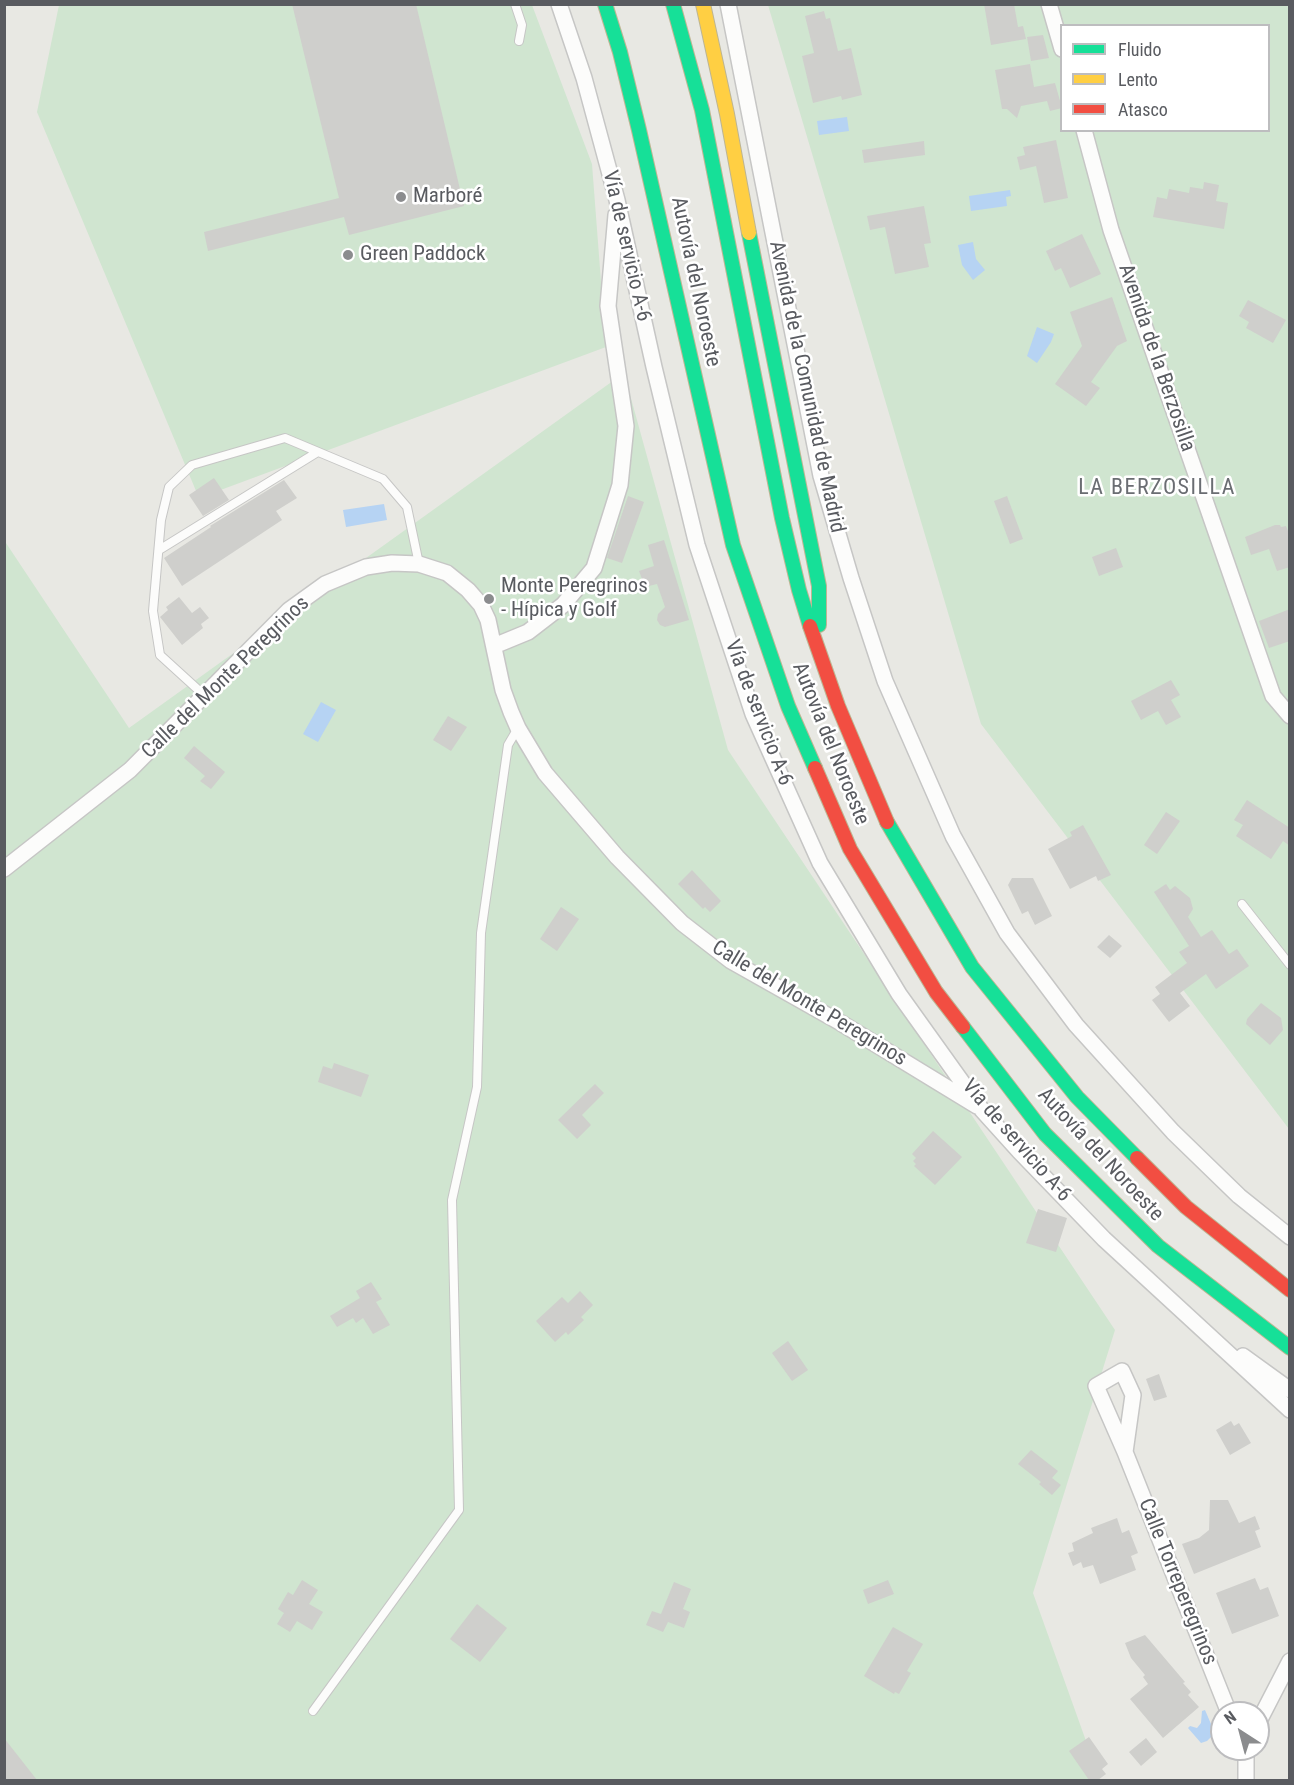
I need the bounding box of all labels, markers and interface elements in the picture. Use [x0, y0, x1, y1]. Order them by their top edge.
legend [1060, 24, 1270, 132]
text: Fluido [1118, 39, 1162, 60]
text: Lento [1118, 69, 1158, 90]
text: Atasco [1118, 99, 1168, 120]
street label: Vía de servicio A-6 [596, 168, 656, 324]
place label: Marboré [413, 184, 482, 210]
marker: Marboré [394, 190, 408, 204]
street label: Autovía del Noroeste [665, 195, 725, 369]
street label: Avenida de la Comunidad de Madrid [763, 239, 849, 535]
place label: Green Paddock [360, 242, 485, 268]
marker: Green Paddock [341, 248, 355, 262]
street label: Avenida de la Berzosilla [1112, 261, 1200, 455]
district label: LA BERZOSILLA [1078, 475, 1236, 501]
place label: Monte Peregrinos - Hípica y Golf [501, 574, 648, 624]
street label: Calle del Monte Peregrinos [137, 592, 315, 764]
marker: Monte Peregrinos - Hípica y Golf [482, 592, 496, 606]
street label: Vía de servicio A-6 [719, 637, 797, 789]
street label: Autovía del Noroeste [786, 659, 874, 829]
street label: Calle del Monte Peregrinos [707, 936, 911, 1072]
street label: Vía de servicio A-6 [956, 1075, 1076, 1207]
street label: Autovía del Noroeste [1032, 1083, 1168, 1227]
street label: Calle Torreperegrinos [1132, 1495, 1222, 1669]
north arrow [1210, 1701, 1270, 1761]
text: N [1221, 1707, 1240, 1728]

